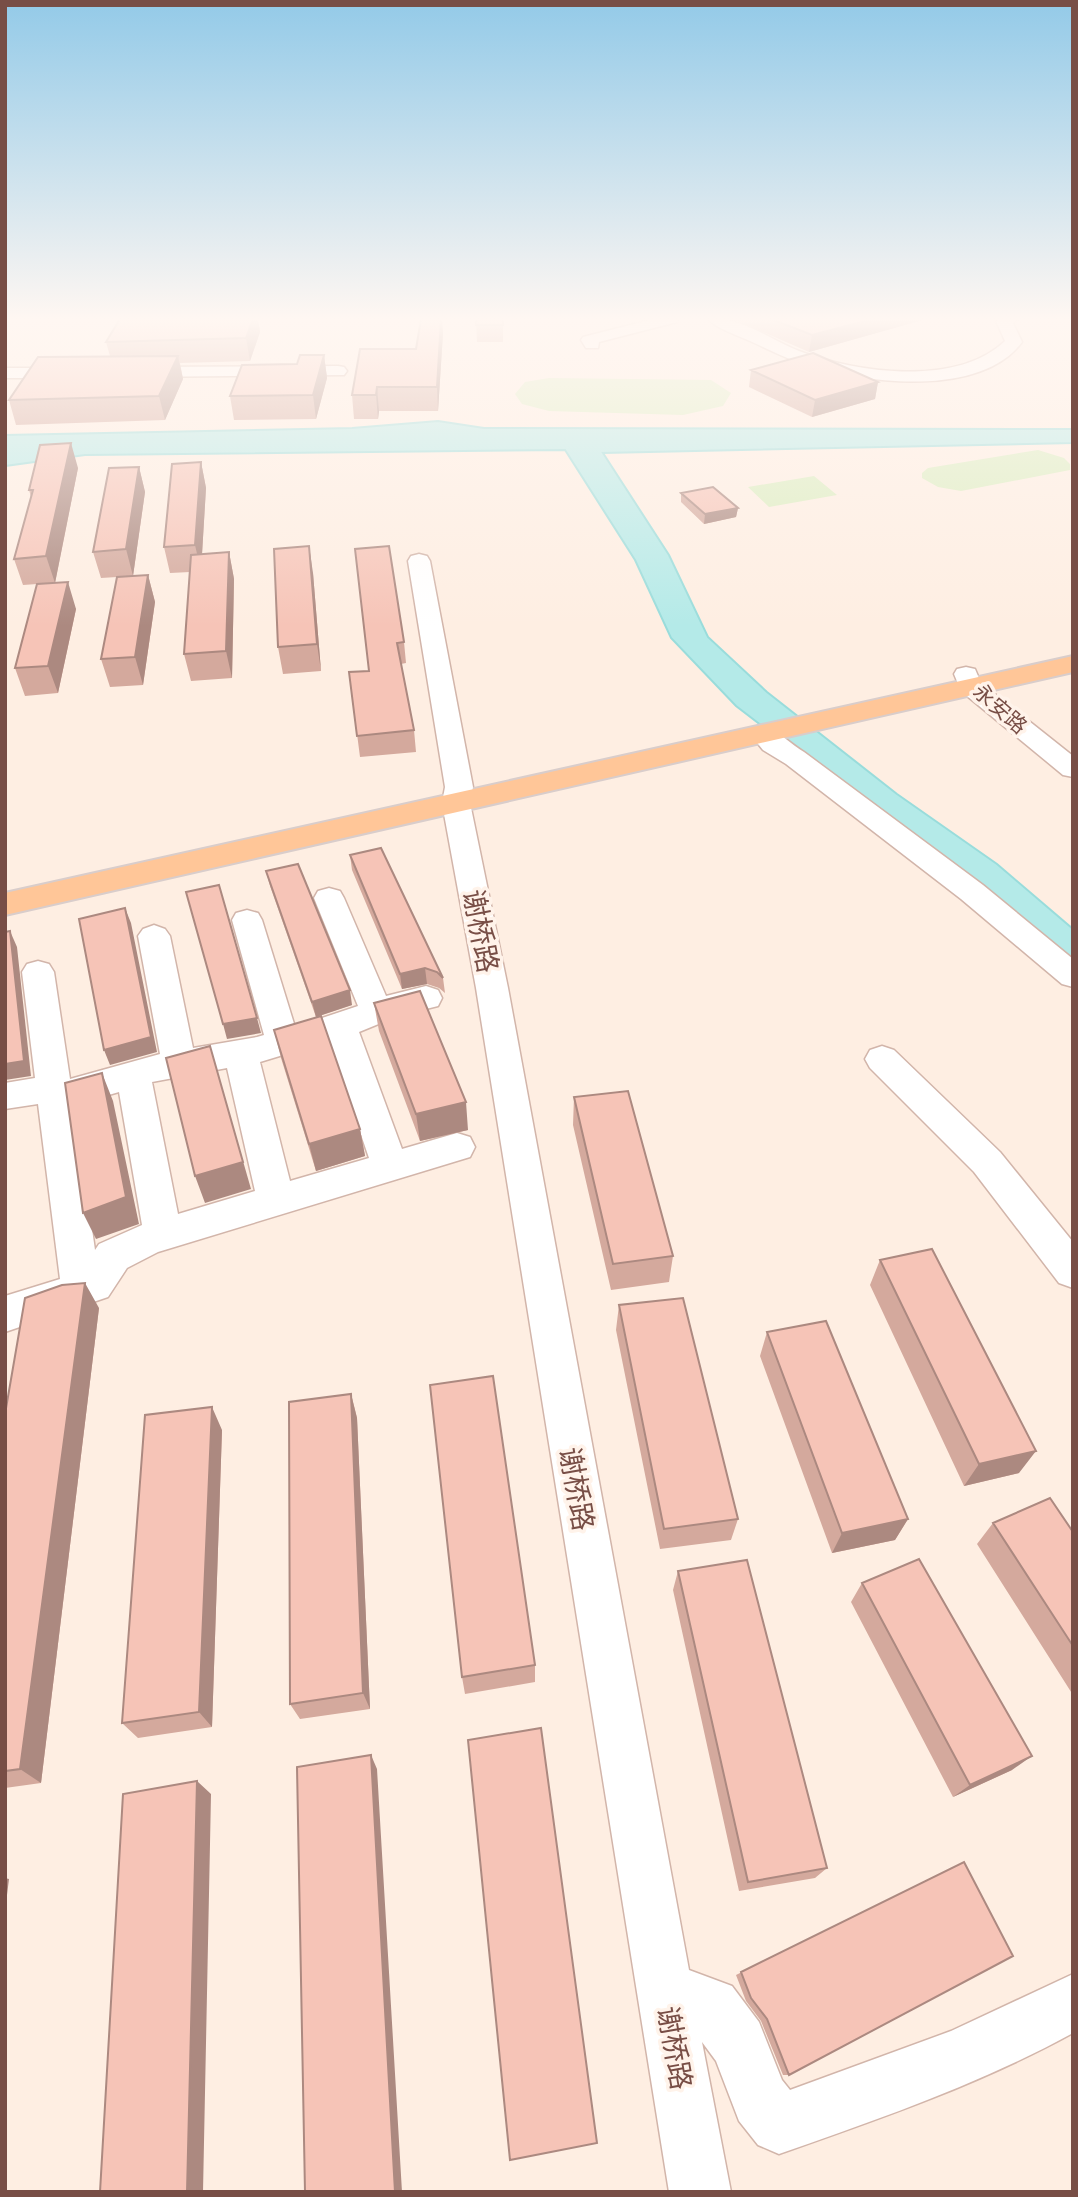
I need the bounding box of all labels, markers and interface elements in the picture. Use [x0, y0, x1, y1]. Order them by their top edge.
street label: 永安路 [968, 677, 1034, 739]
street label: 谢桥路 [455, 886, 508, 976]
street label: 谢桥路 [552, 1444, 603, 1533]
street label: 谢桥路 [650, 2003, 701, 2092]

